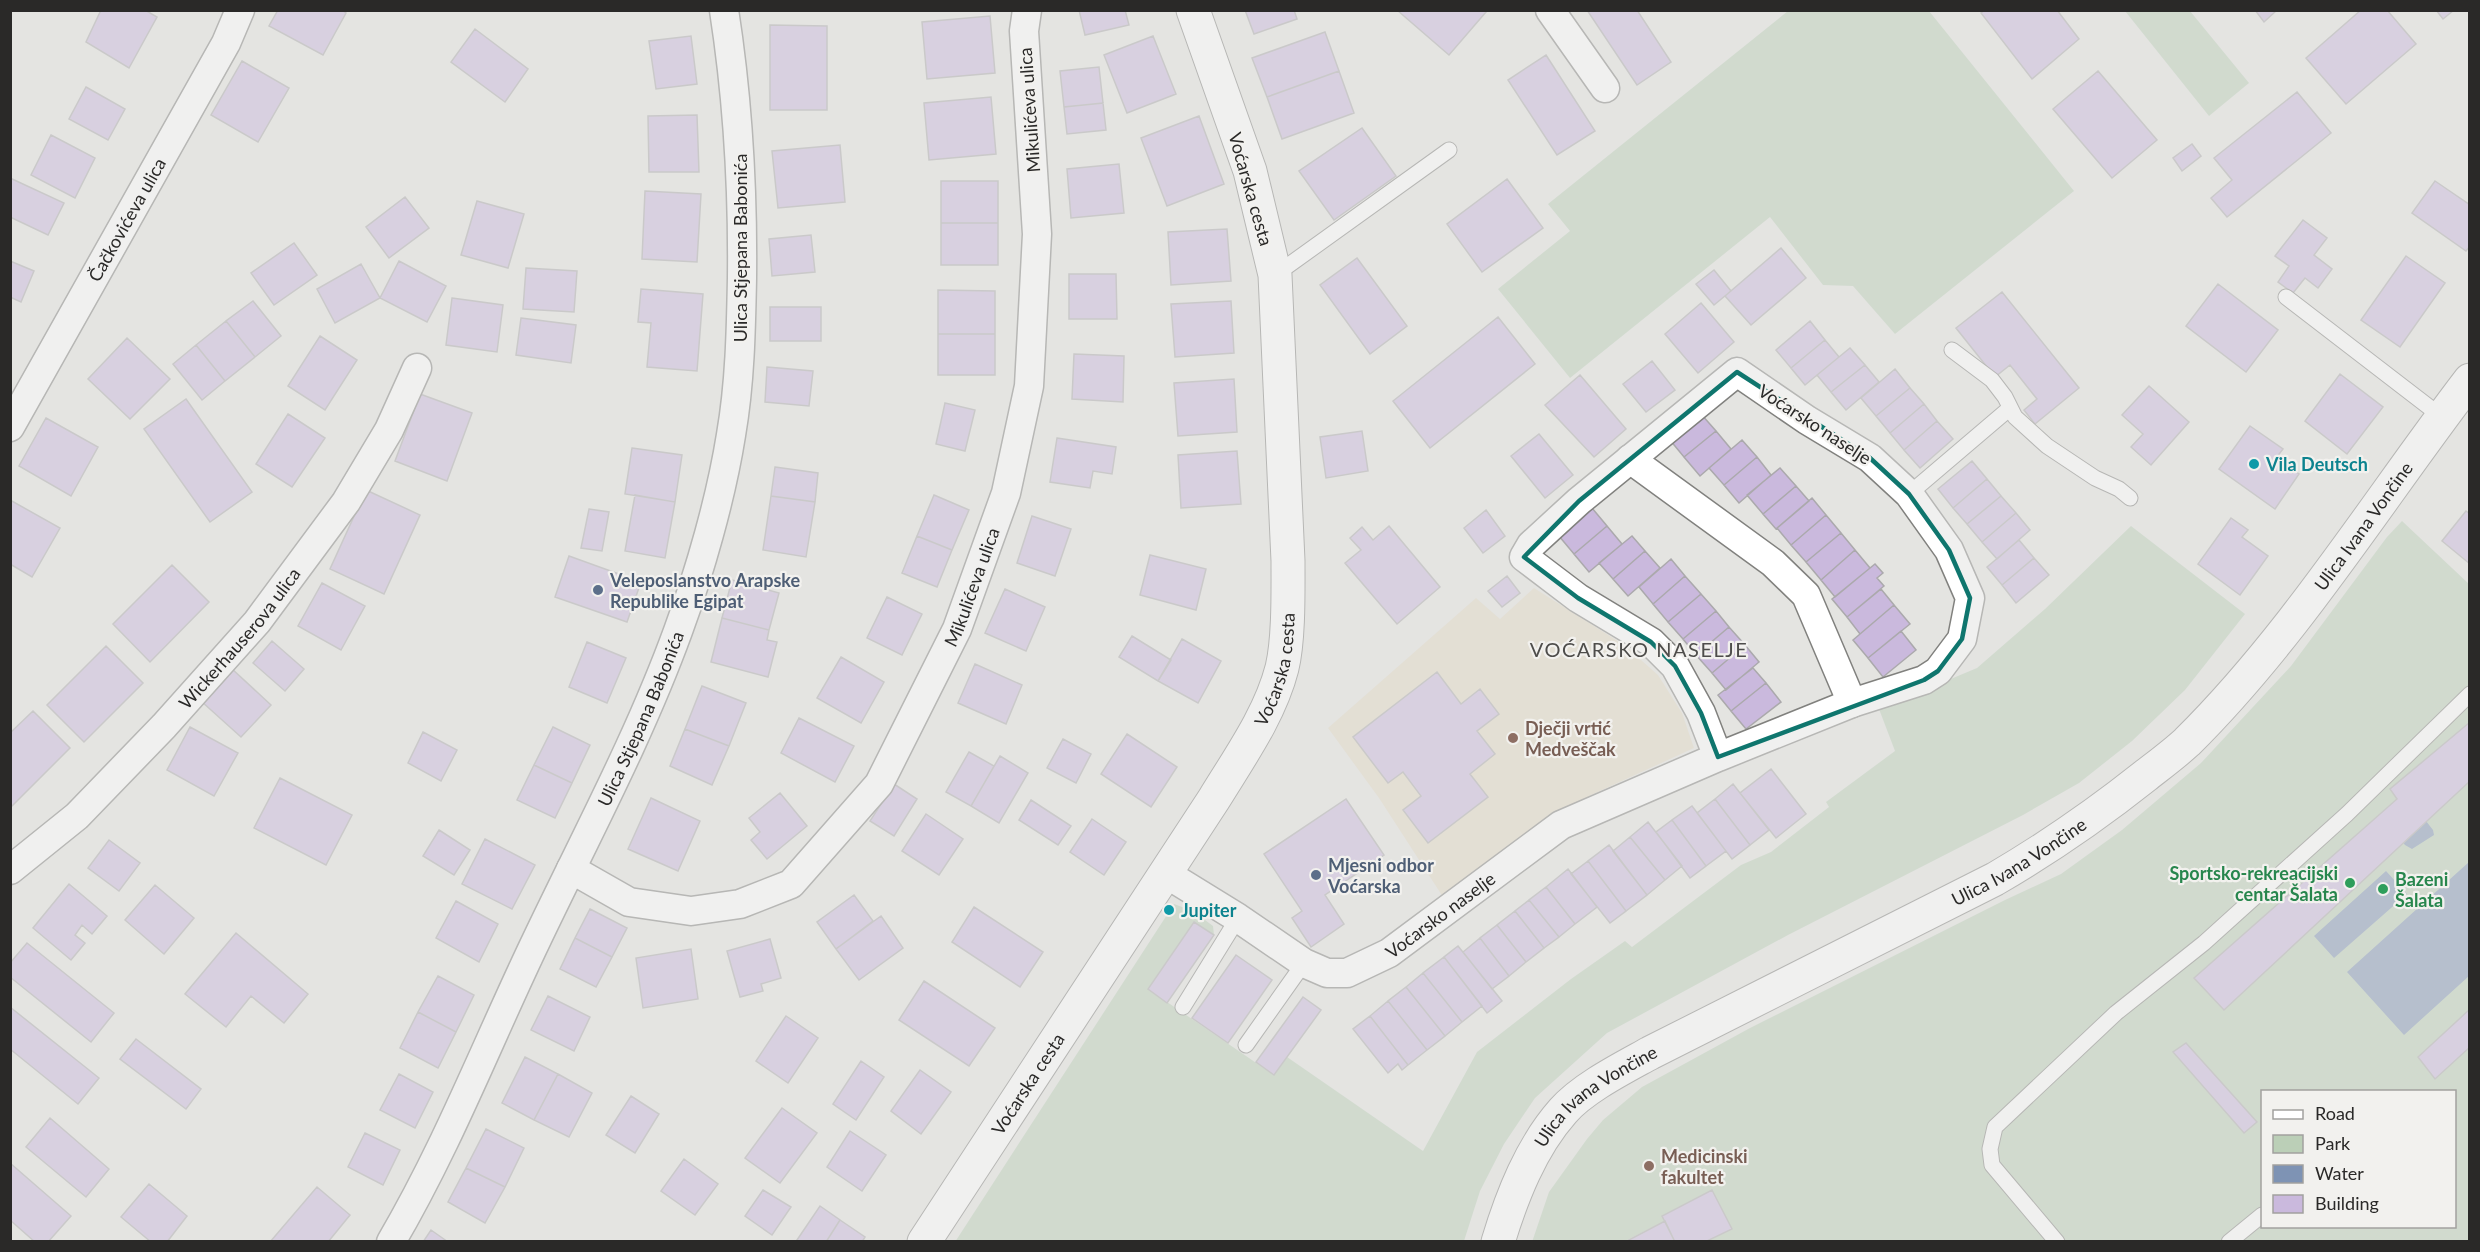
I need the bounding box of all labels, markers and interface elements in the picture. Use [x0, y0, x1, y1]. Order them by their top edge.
street label: Mikulićeva ulica [1014, 47, 1044, 173]
street label: Voćarska cesta [1224, 130, 1278, 248]
street label: Čačkovićeva ulica [83, 154, 170, 285]
street label: Ulica Stjepana Babonića [729, 154, 751, 342]
street label: Voćarsko naselje [1754, 379, 1876, 469]
place label: Vila Deutsch [2265, 453, 2368, 475]
marker: Vila Deutsch [2247, 457, 2261, 471]
street label: Ulica Ivana Vončine [2309, 457, 2417, 595]
street label: Mikulićeva ulica [939, 524, 1004, 650]
street label: Wickerhauserova ulica [174, 563, 305, 713]
place label: Veleposlanstvo Arapske Republike Egipat [609, 569, 800, 612]
marker: Veleposlanstvo Arapske Republike Egipat [591, 583, 605, 597]
street label: Voćarska cesta [1249, 612, 1299, 730]
street label: Ulica Stjepana Babonića [592, 628, 688, 810]
district label: VOĆARSKO NASELJE [1530, 637, 1748, 661]
place label: Dječji vrtić Medveščak [1525, 717, 1616, 760]
marker: Dječji vrtić Medveščak [1506, 731, 1520, 745]
street label: Ulica Ivana Vončine [1948, 813, 2090, 910]
place label: Mjesni odbor Voćarska [1327, 854, 1434, 897]
place label: Sportsko-rekreacijski centar Šalata [2169, 862, 2338, 905]
street label: Voćarsko naselje [1381, 867, 1499, 963]
marker: Mjesni odbor Voćarska [1309, 868, 1323, 882]
place label: Bazeni Šalata [2395, 868, 2448, 911]
marker: Sportsko-rekreacijski centar Šalata [2343, 876, 2357, 890]
marker: Bazeni Šalata [2376, 882, 2390, 896]
place label: Jupiter [1181, 899, 1237, 921]
marker: Jupiter [1162, 903, 1176, 917]
street label: Voćarska cesta [986, 1029, 1069, 1139]
street label: Ulica Ivana Vončine [1529, 1040, 1661, 1151]
legend [2261, 1090, 2456, 1228]
text: Road [2315, 1102, 2355, 1124]
text: Park [2315, 1132, 2351, 1154]
place label: Medicinski fakultet [1661, 1145, 1748, 1188]
marker: Medicinski fakultet [1642, 1159, 1656, 1173]
text: Water [2315, 1162, 2364, 1184]
text: Building [2315, 1192, 2379, 1214]

